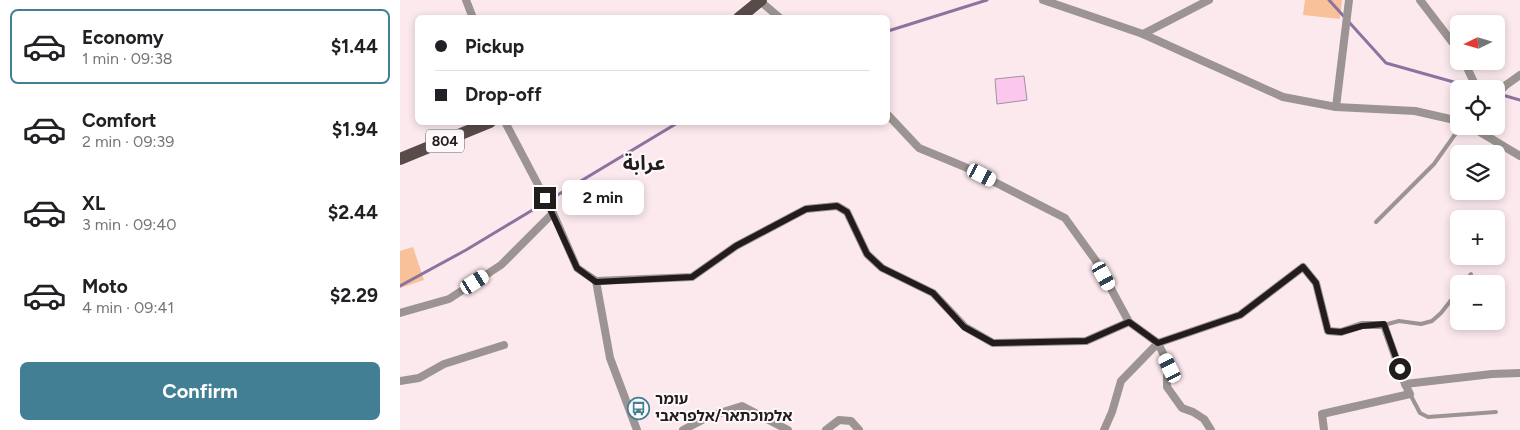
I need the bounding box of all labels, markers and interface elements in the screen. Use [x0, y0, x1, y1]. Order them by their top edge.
north arrow [1450, 15, 1505, 70]
map controls [1450, 15, 1505, 330]
icon: car [22, 24, 67, 69]
text: Economy [82, 26, 164, 49]
text: $1.44 [331, 35, 378, 58]
text: Pickup [465, 35, 524, 58]
text: 1 min · 09:38 [82, 49, 173, 68]
button: locate [1450, 80, 1505, 135]
text: Drop-off [465, 83, 542, 106]
icon: car [22, 107, 67, 152]
text: Comfort [82, 109, 157, 132]
text: $1.94 [332, 118, 378, 141]
road number: 804 [426, 130, 464, 152]
text: 2 min · 09:39 [82, 132, 174, 151]
button: layers [1450, 145, 1505, 200]
district label: عرابة [623, 151, 665, 175]
car [965, 162, 998, 188]
callout: 2 min [562, 180, 645, 216]
route end [534, 187, 556, 209]
text: 2 min [583, 188, 623, 207]
icon: car [22, 190, 67, 235]
text: XL [82, 192, 105, 215]
text: $2.44 [328, 201, 378, 224]
button: + [1450, 210, 1505, 265]
text: 3 min · 09:40 [82, 215, 176, 234]
car [1090, 259, 1117, 293]
car [458, 268, 491, 296]
icon: car [22, 273, 67, 318]
text: Moto [82, 275, 128, 298]
button: − [1450, 275, 1505, 330]
text: $2.29 [330, 284, 378, 307]
text: 4 min · 09:41 [82, 298, 174, 317]
car [1156, 351, 1183, 385]
route start [1389, 358, 1411, 380]
button: Confirm [20, 362, 380, 420]
place label: עומר אלמוכתאר/אלפראבי [655, 390, 792, 425]
bus stop icon: עומר אלמוכתאר/אלפראבי [627, 396, 651, 420]

